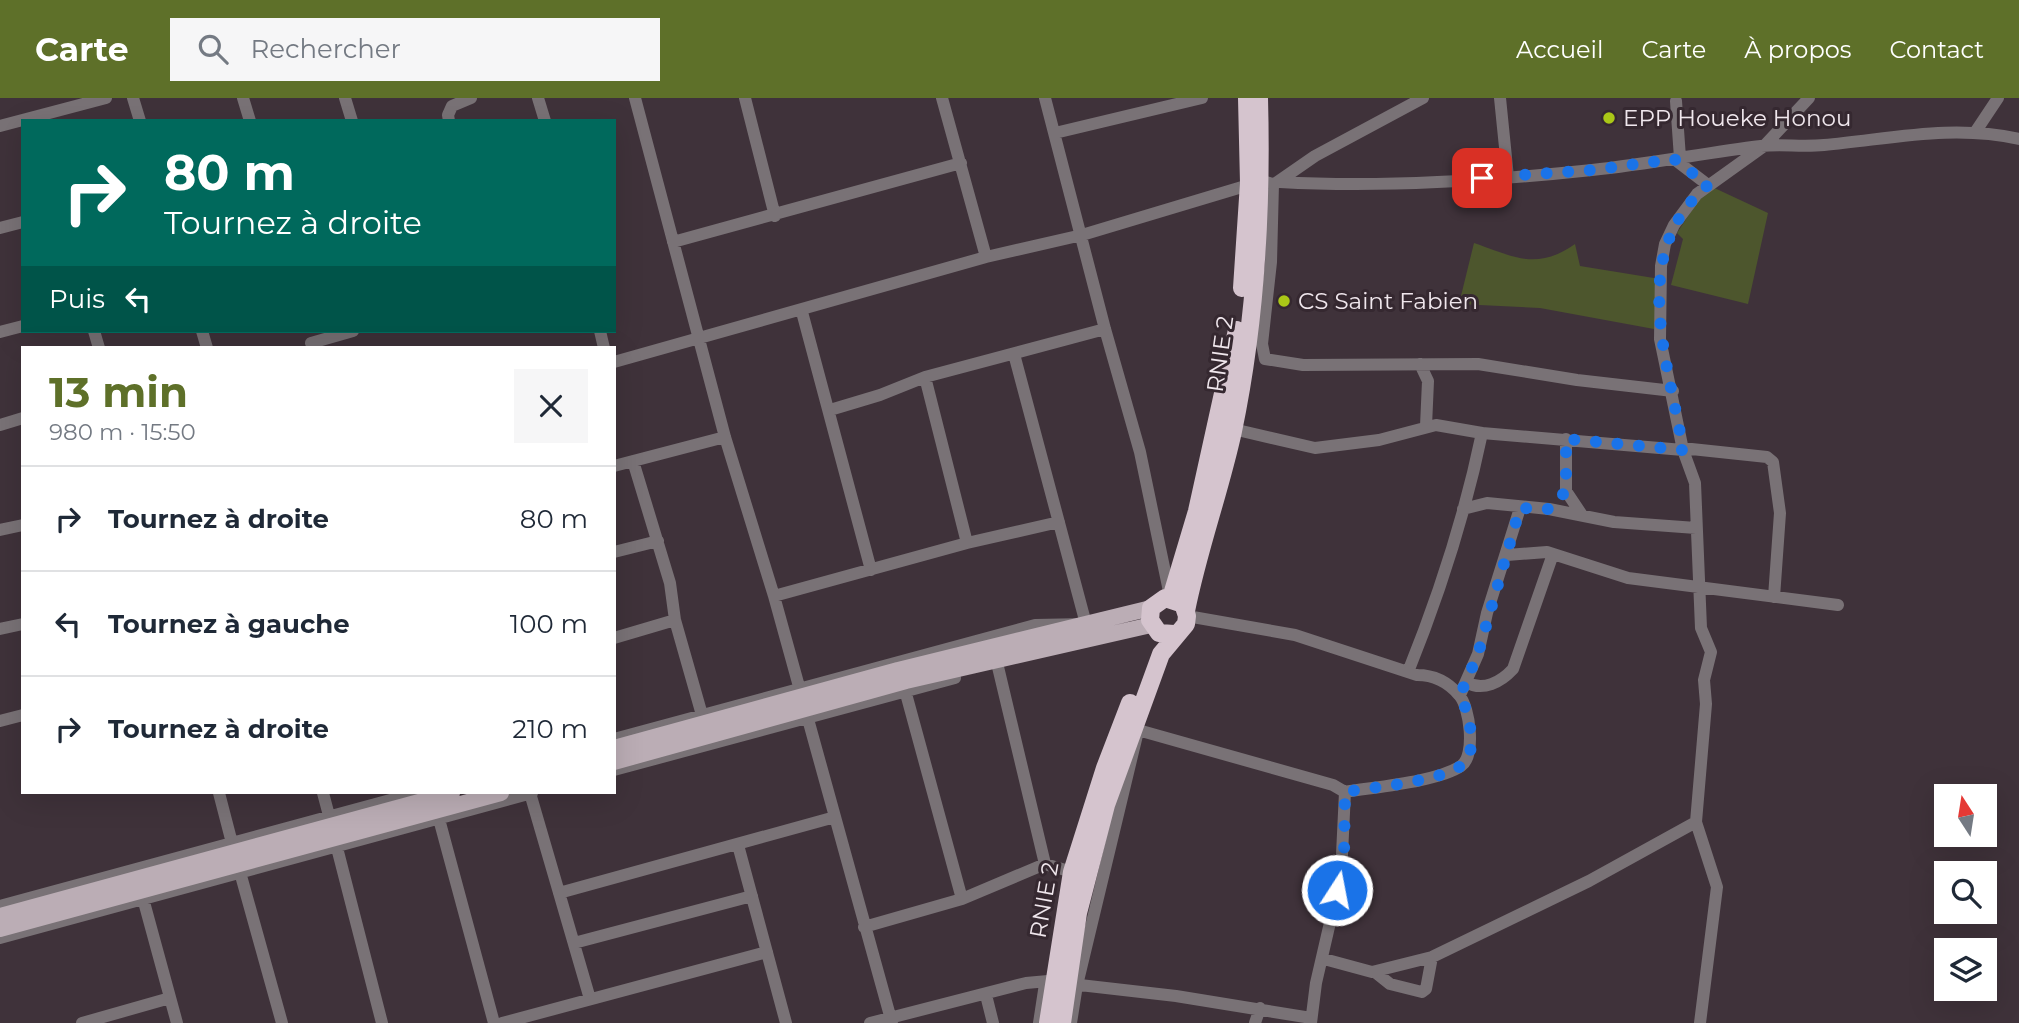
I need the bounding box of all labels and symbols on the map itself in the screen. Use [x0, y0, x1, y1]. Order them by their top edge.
place label: EPP Houeke Honou [1623, 104, 1851, 132]
marker: EPP Houeke Honou [1601, 110, 1617, 126]
pin [1452, 148, 1512, 208]
place label: CS Saint Fabien [1298, 287, 1478, 315]
marker: CS Saint Fabien [1276, 293, 1292, 309]
street label: RNIE 2 [1201, 314, 1239, 394]
north arrow [1934, 784, 1997, 847]
position arrow [1300, 853, 1374, 927]
street label: RNIE 2 [1024, 860, 1064, 940]

